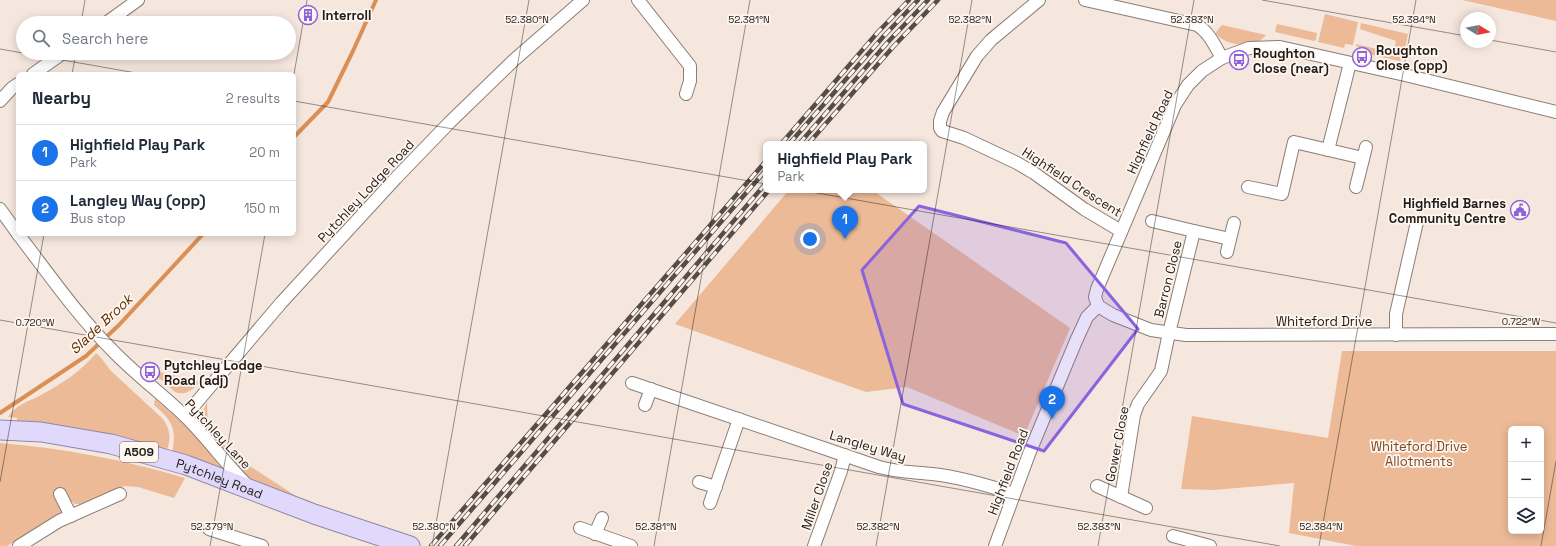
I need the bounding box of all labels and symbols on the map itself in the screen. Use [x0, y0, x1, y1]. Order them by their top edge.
building icon: Interroll [297, 4, 319, 26]
place label: Interroll [322, 7, 371, 24]
north arrow [1460, 12, 1496, 48]
text: 52.380°N [505, 13, 549, 26]
text: 52.381°N [728, 13, 770, 26]
text: 52.382°N [948, 13, 992, 26]
text: 52.383°N [1170, 13, 1214, 26]
text: 52.384°N [1392, 13, 1436, 26]
place label: Roughton Close (opp) [1376, 42, 1448, 74]
place label: Roughton Close (near) [1253, 45, 1329, 77]
bus stop icon: Roughton Close (opp) [1351, 46, 1373, 68]
bus stop icon: Roughton Close (near) [1228, 49, 1250, 71]
street label: Highfield Road [1123, 87, 1177, 177]
street label: Pytchley Lodge Road [314, 136, 418, 246]
street label: Highfield Crescent [1019, 143, 1125, 221]
place label: Highfield Barnes Community Centre [1389, 195, 1506, 227]
public building icon: Highfield Barnes Community Centre [1509, 199, 1531, 221]
pin: 1 [832, 206, 858, 239]
your location [800, 229, 820, 249]
street label: Barron Close [1150, 239, 1186, 319]
water label: Slade Brook [66, 289, 137, 358]
street label: Whiteford Drive [1276, 313, 1372, 330]
text: 0.722°W [1502, 315, 1541, 328]
text: 0.720°W [16, 316, 55, 329]
place label: Pytchley Lodge Road (adj) [164, 357, 263, 389]
bus stop icon: Pytchley Lodge Road (adj) [139, 361, 161, 383]
pin: 2 [1039, 386, 1065, 419]
street label: Pytchley Lane [181, 395, 255, 473]
street label: Gower Close [1101, 405, 1133, 483]
street label: Langley Way [828, 426, 908, 466]
street label: Highfield Road [984, 426, 1032, 518]
park label: Whiteford Drive Allotments [1371, 438, 1467, 470]
road number: A509 [120, 442, 158, 462]
street label: Pytchley Road [174, 454, 265, 502]
street label: Miller Close [797, 460, 837, 532]
text: 52.379°N [191, 520, 233, 533]
text: 52.380°N [412, 520, 456, 533]
text: 52.381°N [635, 520, 677, 533]
text: 52.382°N [856, 520, 900, 533]
text: 52.383°N [1077, 520, 1121, 533]
text: 52.384°N [1299, 520, 1343, 533]

